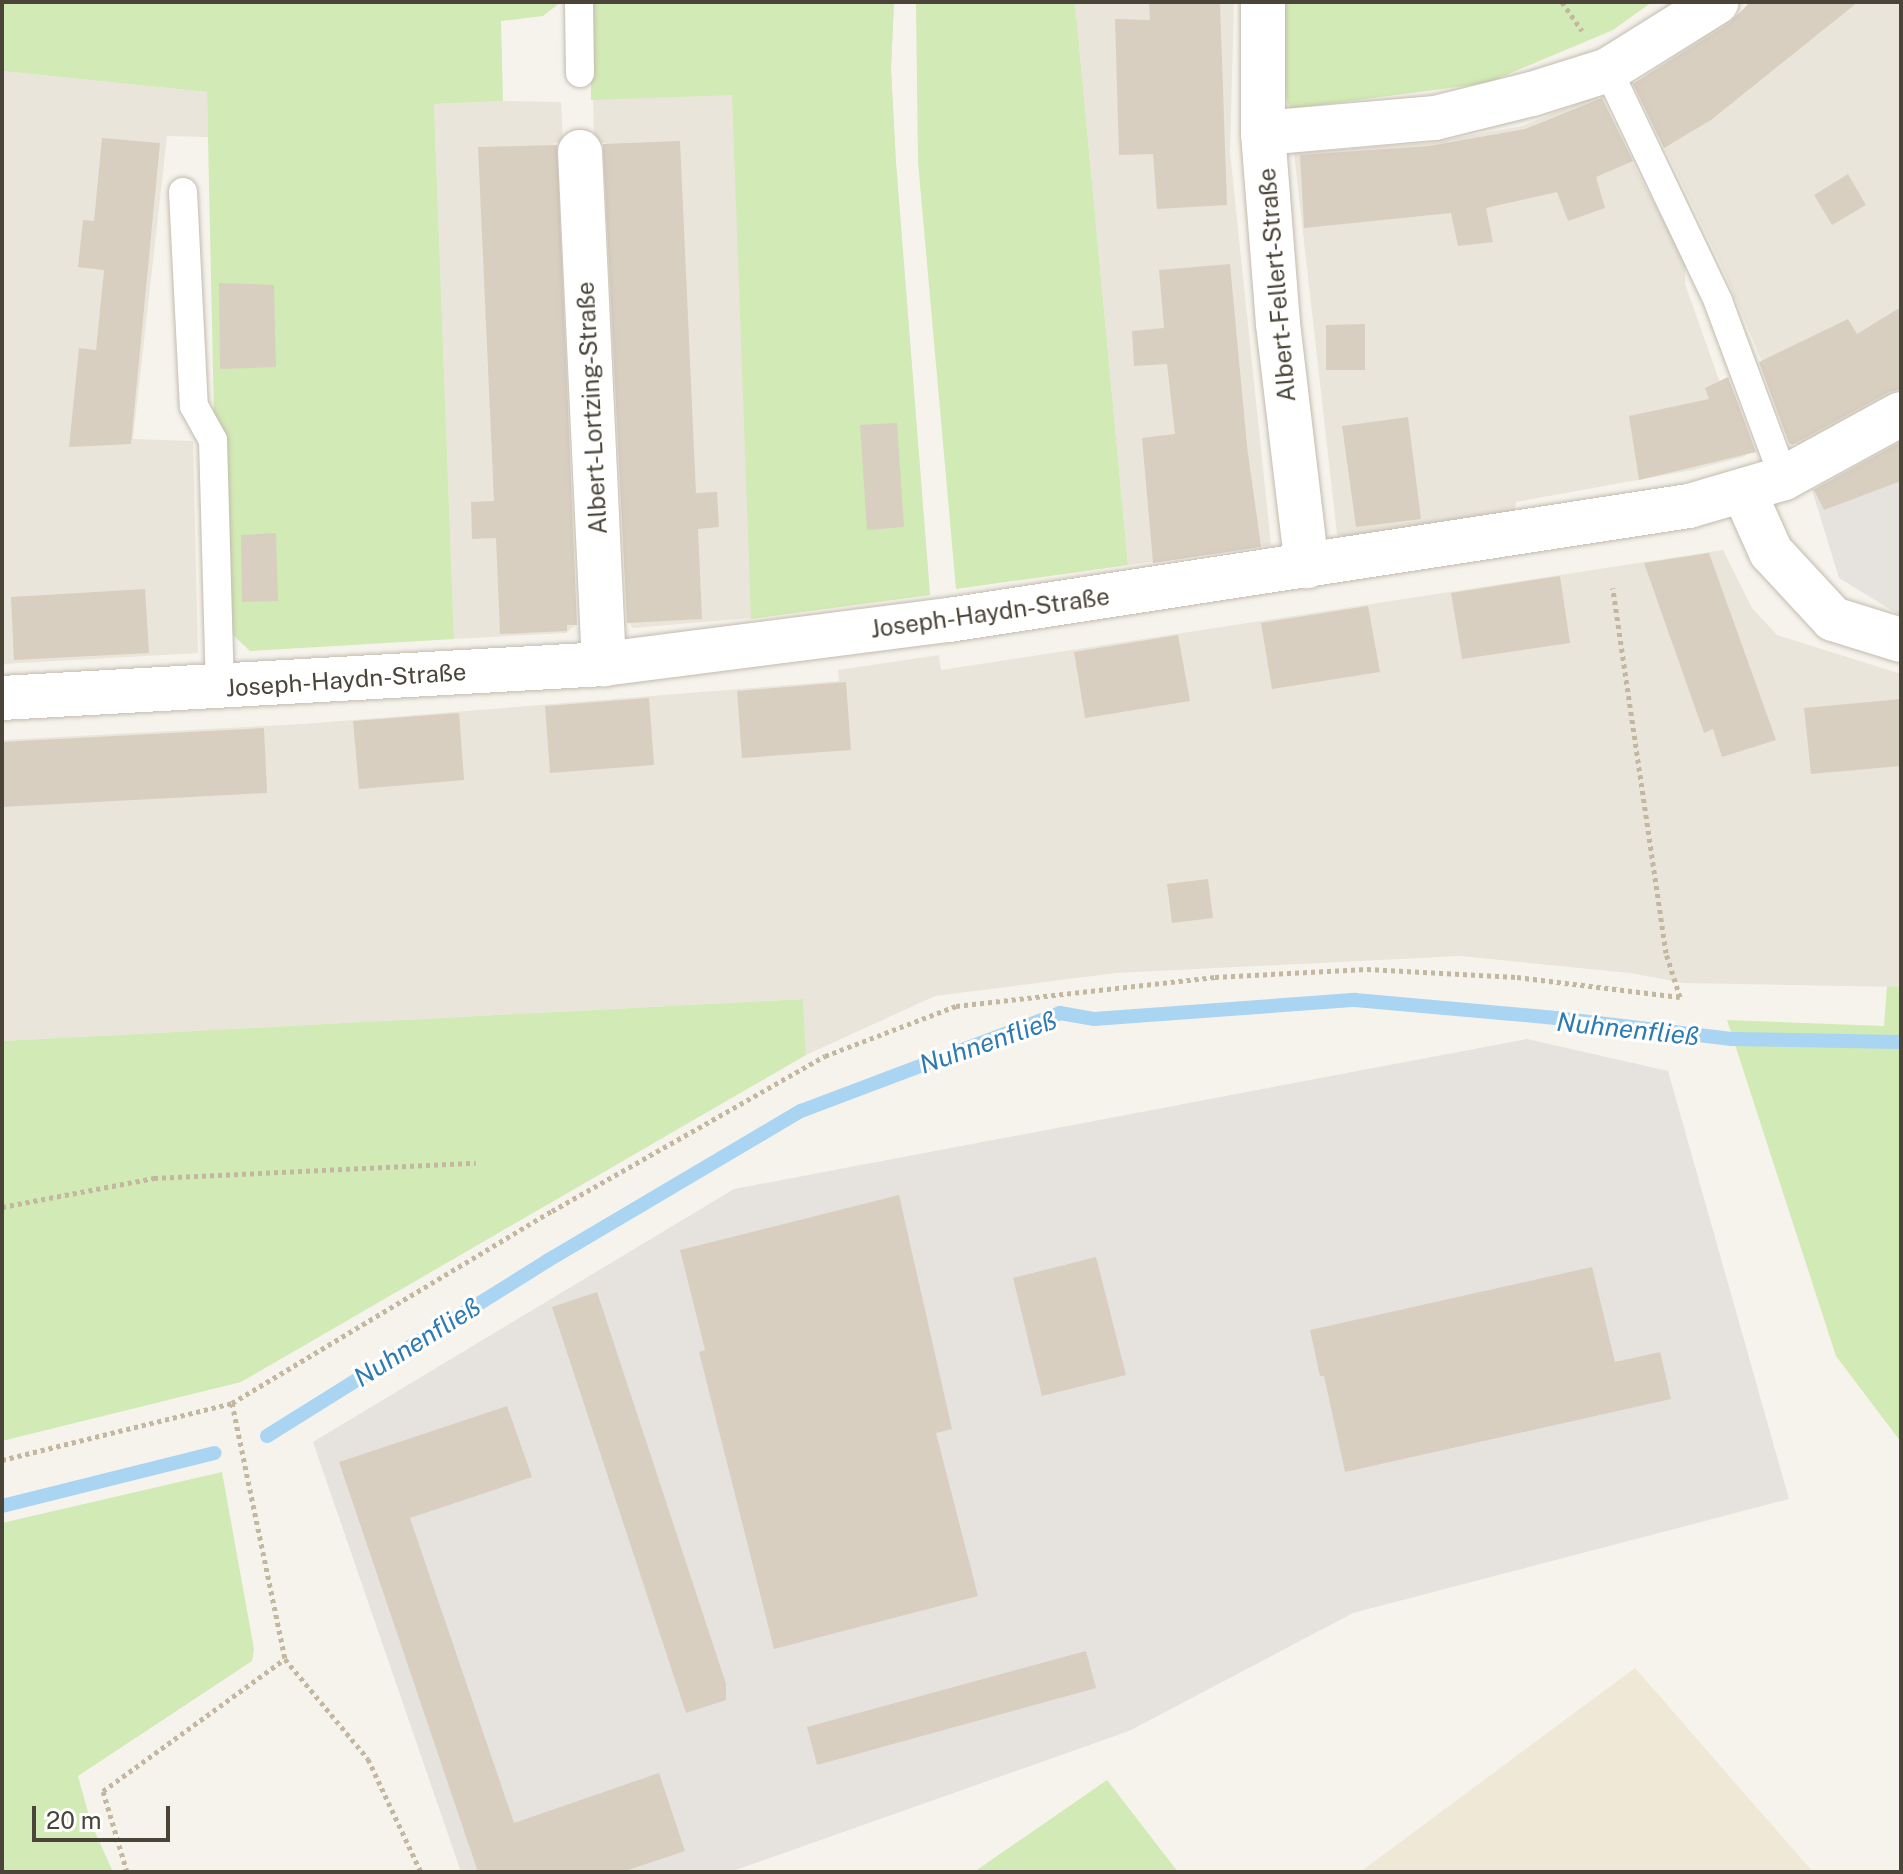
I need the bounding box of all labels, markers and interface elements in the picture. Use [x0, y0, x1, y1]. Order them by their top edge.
street label: Albert-Fellert-Straße [1252, 167, 1302, 403]
street label: Albert-Lortzing-Straße [571, 281, 613, 535]
street label: Joseph-Haydn-Straße [869, 582, 1111, 644]
street label: Joseph-Haydn-Straße [225, 657, 467, 703]
water label: Nuhnenfließ [915, 1004, 1061, 1080]
water label: Nuhnenfließ [1555, 1006, 1701, 1052]
water label: Nuhnenfließ [348, 1291, 486, 1393]
scale bar [36, 1790, 174, 1840]
text: 20 m [46, 1806, 102, 1834]

